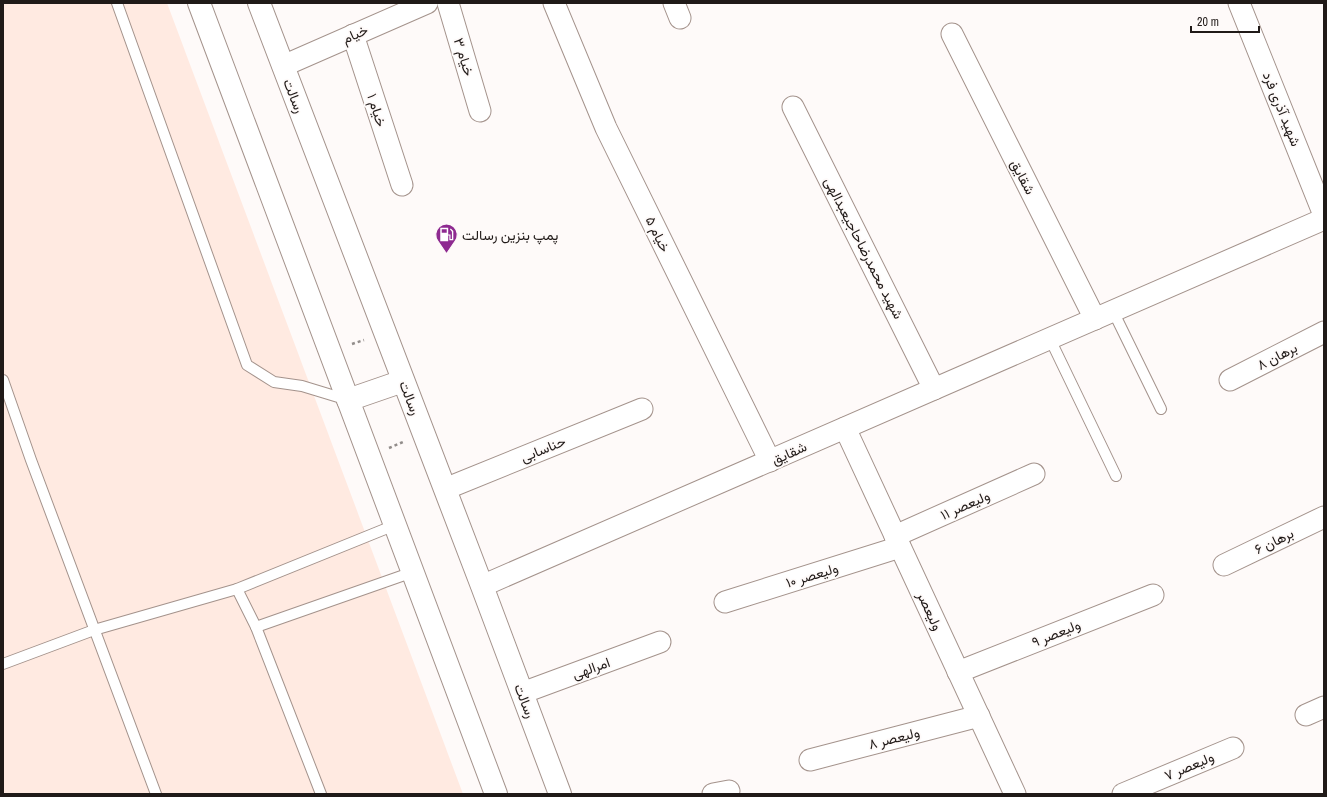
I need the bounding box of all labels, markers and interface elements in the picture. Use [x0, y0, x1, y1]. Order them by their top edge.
scale bar [1191, 8, 1259, 34]
text: 20 m [1197, 14, 1219, 30]
street label: خیام [339, 20, 371, 48]
street label: خیام ۳ [450, 36, 478, 78]
street label: شهید آذری فرد [1259, 69, 1305, 149]
street label: رسالت [279, 76, 309, 116]
street label: خیام ۱ [363, 91, 391, 129]
street label: شقایق [1007, 157, 1039, 197]
street label: شهید محمدرضاحاجیعبدالهی [820, 174, 908, 322]
street label: خیام ۵ [642, 213, 674, 255]
fuel station icon: پمپ بنزین رسالت [433, 222, 459, 255]
place label: پمپ بنزین رسالت [462, 226, 558, 245]
street label: برهان ۸ [1254, 338, 1300, 374]
street label: رسالت [395, 378, 425, 418]
street label: حناسابی [518, 432, 568, 466]
street label: شقایق [769, 437, 809, 469]
street label: ولیعصر ۱۱ [938, 486, 992, 524]
street label: برهان ۶ [1251, 524, 1297, 558]
street label: ولیعصر ۱۰ [784, 559, 840, 591]
street label: ولیعصر [913, 588, 947, 633]
street label: ولیعصر ۹ [1029, 615, 1083, 651]
street label: امرالهی [570, 653, 612, 683]
street label: رسالت [510, 681, 540, 721]
street label: ولیعصر ۸ [866, 723, 922, 753]
street label: ولیعصر ۷ [1161, 748, 1217, 784]

